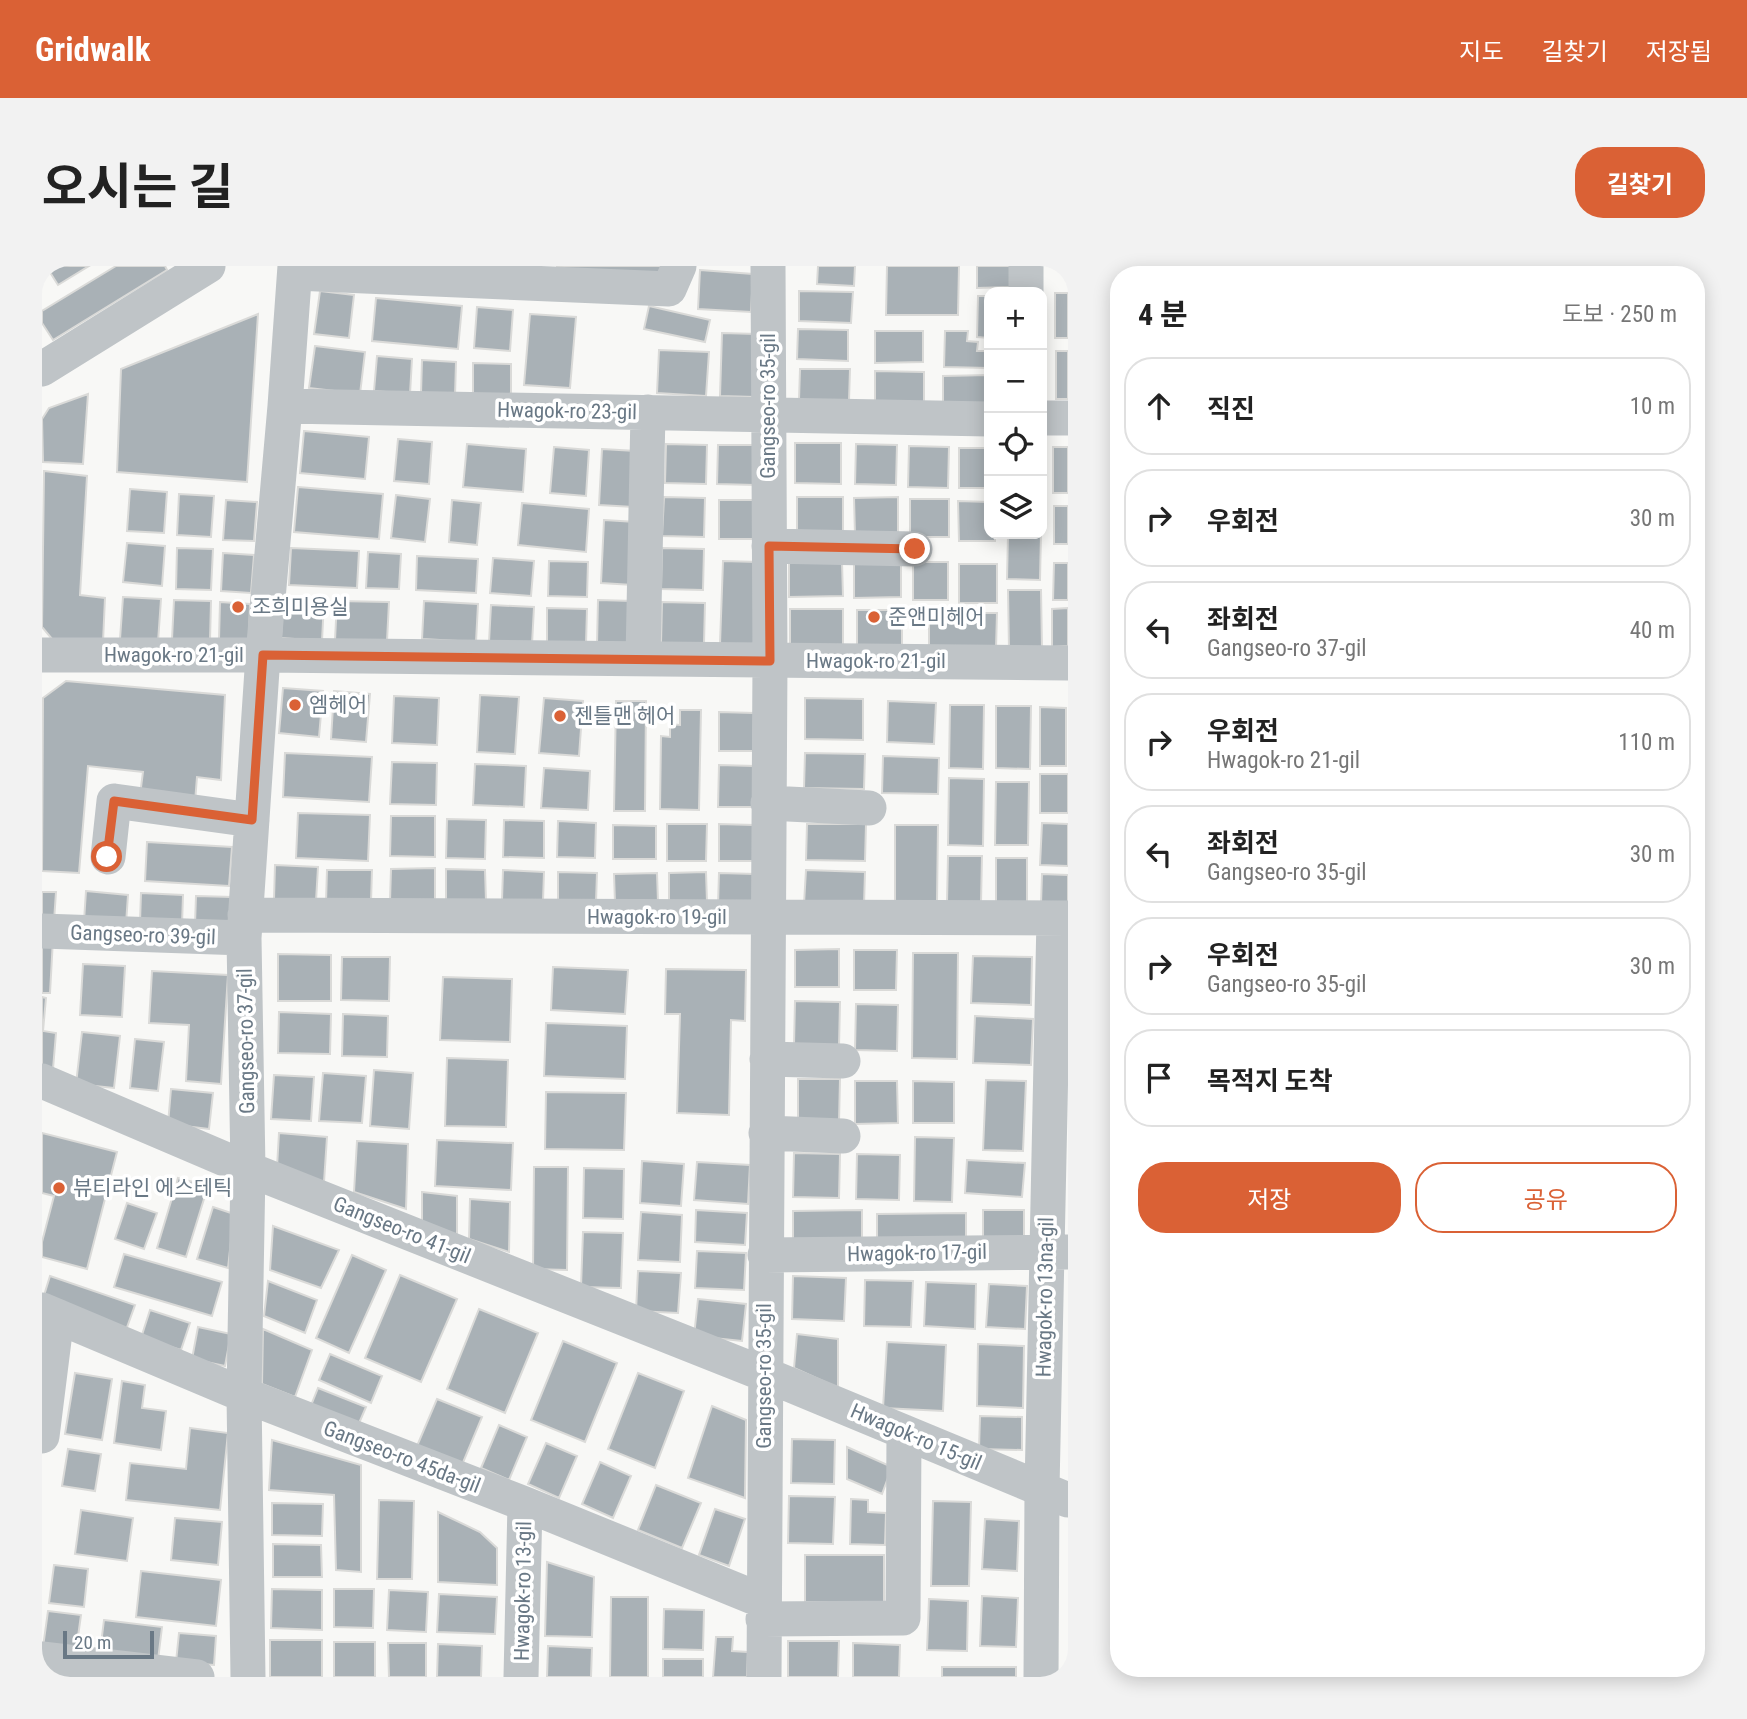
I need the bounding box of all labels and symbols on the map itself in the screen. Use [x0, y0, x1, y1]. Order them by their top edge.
street label: Gangseo-ro 35-gil [756, 333, 780, 479]
street label: Hwagok-ro 23-gil [497, 398, 637, 424]
route end [899, 533, 930, 564]
place label: 조희미용실 [252, 595, 349, 619]
marker: 조희미용실 [230, 599, 246, 615]
place label: 준앤미헤어 [888, 605, 985, 629]
marker: 준앤미헤어 [866, 609, 882, 625]
street label: Hwagok-ro 21-gil [104, 643, 244, 667]
street label: Hwagok-ro 21-gil [806, 649, 946, 673]
place label: 엠헤어 [309, 693, 367, 717]
marker: 엠헤어 [287, 697, 303, 713]
place label: 젠틀맨 헤어 [574, 704, 675, 728]
marker: 젠틀맨 헤어 [552, 708, 568, 724]
route start [91, 841, 122, 872]
street label: Hwagok-ro 19-gil [587, 905, 727, 929]
street label: Gangseo-ro 39-gil [70, 920, 216, 950]
street label: Gangseo-ro 37-gil [233, 968, 259, 1114]
place label: 뷰티라인 에스테틱 [73, 1176, 232, 1200]
marker: 뷰티라인 에스테틱 [51, 1180, 67, 1196]
street label: Gangseo-ro 41-gil [330, 1192, 474, 1268]
street label: Hwagok-ro 13na-gil [1032, 1217, 1058, 1377]
street label: Hwagok-ro 17-gil [847, 1240, 987, 1266]
street label: Gangseo-ro 35-gil [752, 1303, 776, 1449]
street label: Hwagok-ro 15-gil [847, 1399, 985, 1475]
street label: Gangseo-ro 45da-gil [320, 1416, 484, 1498]
street label: Hwagok-ro 13-gil [510, 1521, 536, 1661]
scale bar [63, 1628, 154, 1660]

